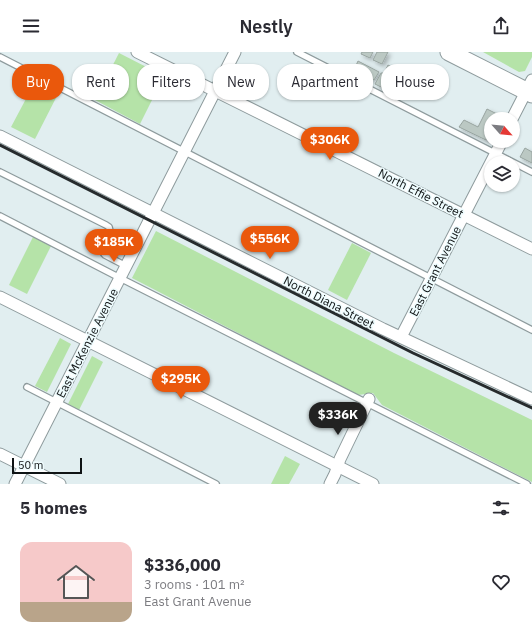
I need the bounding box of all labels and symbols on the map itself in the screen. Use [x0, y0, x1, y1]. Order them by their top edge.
north arrow [484, 112, 520, 148]
pin: $306K [302, 127, 358, 161]
street label: North Effie Street [376, 165, 466, 221]
street label: East Grant Avenue [406, 223, 464, 319]
pin: $556K [242, 226, 298, 260]
pin: $185K [86, 229, 142, 263]
street label: North Diana Street [281, 273, 377, 331]
street label: East McKenzie Avenue [53, 285, 121, 400]
pin: $295K [153, 366, 209, 400]
pin: $336K [310, 402, 366, 436]
scale bar [12, 456, 82, 475]

